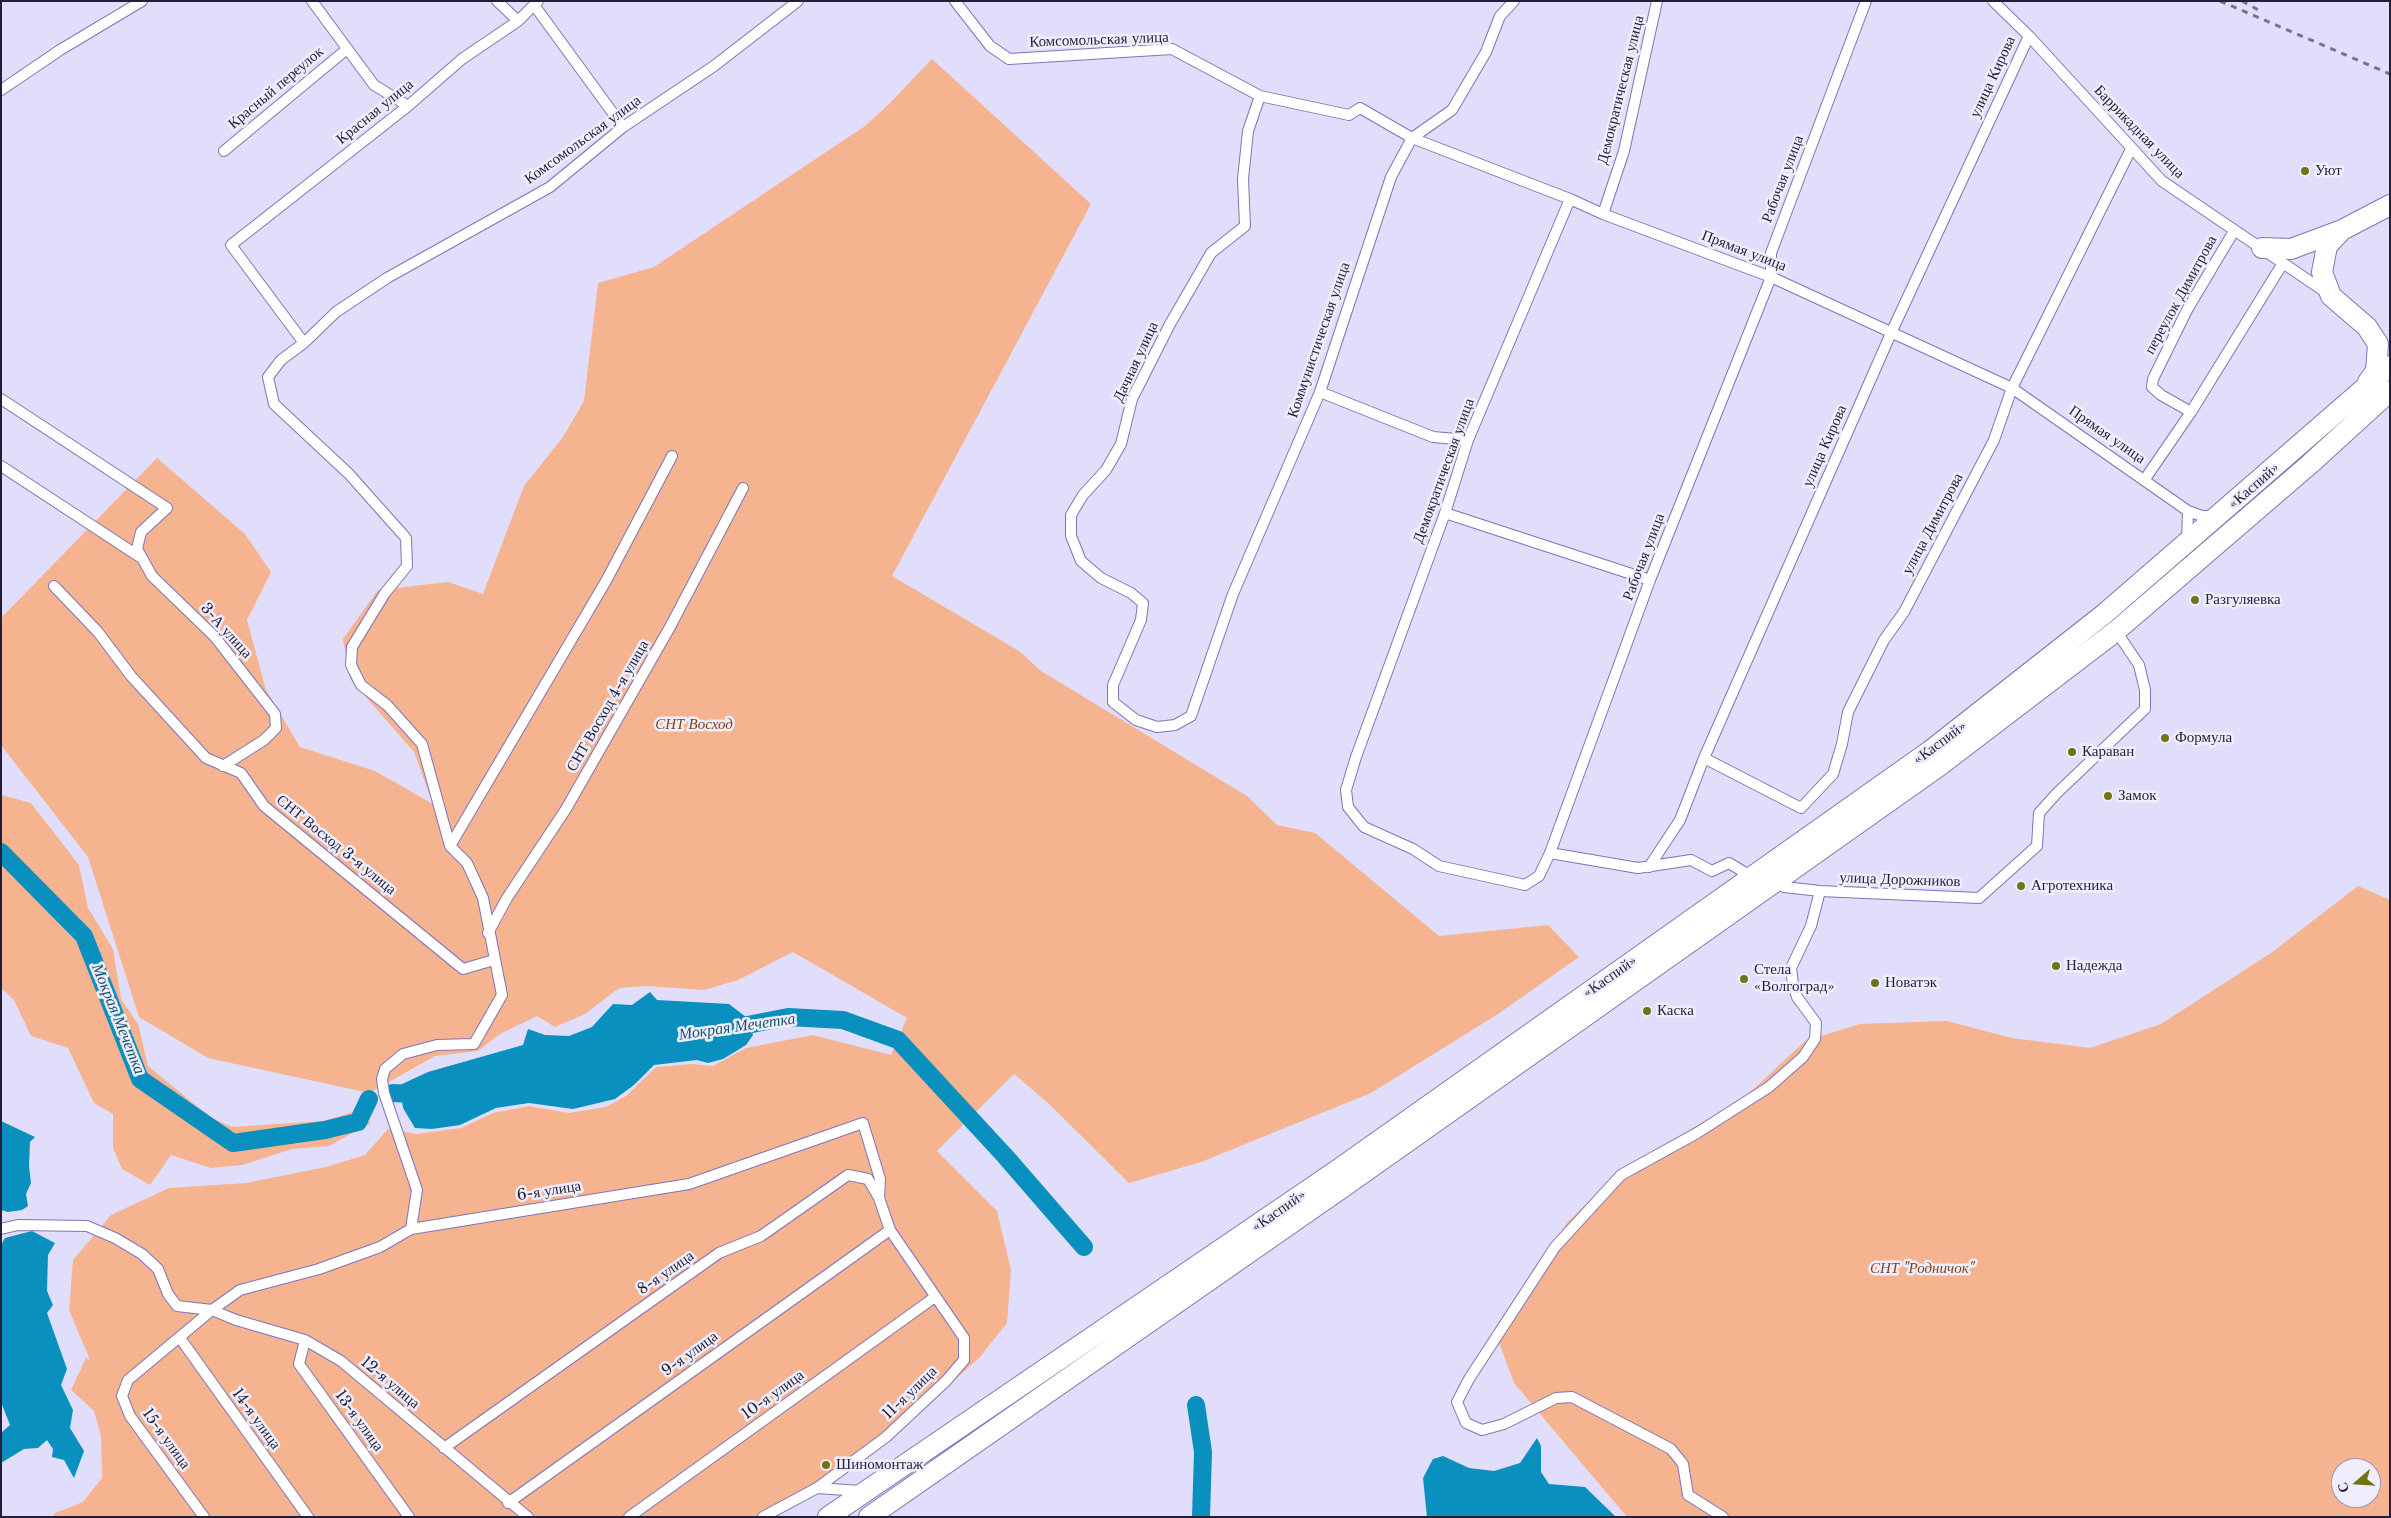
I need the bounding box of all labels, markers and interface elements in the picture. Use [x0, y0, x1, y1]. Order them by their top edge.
street label: Демократическая улица [1594, 14, 1648, 166]
street label: Комсомольская улица [1029, 29, 1169, 51]
street label: улица Кирова [1966, 33, 2020, 121]
street label: Красный переулок [225, 43, 327, 133]
street label: Красная улица [333, 76, 417, 148]
street label: Баррикадная улица [2090, 82, 2188, 182]
street label: Комсомольская улица [521, 92, 645, 188]
street label: Рабочая улица [1758, 133, 1808, 225]
place label: Уют [2315, 162, 2342, 180]
marker: Уют [2299, 165, 2311, 177]
street label: Прямая улица [1699, 227, 1789, 275]
street label: переулок Димитрова [2141, 232, 2221, 358]
street label: Коммунистическая улица [1284, 260, 1354, 420]
street label: Дачная улица [1110, 319, 1162, 405]
street label: Демократическая улица [1409, 396, 1479, 546]
street label: улица Кирова [1799, 402, 1851, 490]
street label: Прямая улица [2065, 402, 2149, 468]
street label: «Каспий» [2225, 459, 2283, 513]
street label: улица Димитрова [1899, 470, 1967, 578]
street label: Рабочая улица [1619, 511, 1669, 603]
place label: Разгуляевка [2205, 591, 2281, 609]
marker: Разгуляевка [2189, 594, 2201, 606]
street label: 3-А улица [196, 600, 256, 662]
street label: СНТ Восход 4-я улица [563, 637, 653, 775]
park label: СНТ Восход [655, 716, 733, 734]
street label: «Каспий» [1910, 717, 1970, 769]
place label: Формула [2175, 729, 2232, 747]
marker: Формула [2159, 732, 2171, 744]
place label: Караван [2082, 743, 2134, 761]
marker: Караван [2066, 746, 2078, 758]
place label: Замок [2118, 787, 2156, 805]
marker: Замок [2102, 790, 2114, 802]
street label: СНТ Восход 3-я улица [272, 791, 400, 899]
street label: улица Дорожников [1839, 869, 1961, 891]
place label: Агротехника [2031, 877, 2113, 895]
marker: Агротехника [2015, 880, 2027, 892]
street label: «Каспий» [1579, 952, 1641, 1002]
place label: Надежда [2066, 957, 2122, 975]
marker: Надежда [2050, 960, 2062, 972]
water label: Мокрая Мечетка [87, 961, 149, 1077]
place label: Стела «Волгоград» [1754, 961, 1835, 996]
marker: Стела «Волгоград» [1738, 973, 1750, 985]
place label: Новатэк [1885, 974, 1937, 992]
marker: Новатэк [1869, 977, 1881, 989]
place label: Каска [1657, 1002, 1694, 1020]
marker: Каска [1641, 1005, 1653, 1017]
water label: Мокрая Мечетка [677, 1009, 797, 1045]
street label: 6-я улица [516, 1177, 582, 1205]
street label: «Каспий» [1248, 1186, 1310, 1236]
street label: 8-я улица [635, 1247, 697, 1299]
park label: СНТ "Родничок" [1870, 1260, 1974, 1278]
street label: 9-я улица [658, 1328, 722, 1380]
street label: 12-я улица [357, 1353, 423, 1413]
street label: 11-я улица [879, 1363, 941, 1423]
street label: 10-я улица [738, 1366, 808, 1424]
street label: 14-я улица [228, 1385, 284, 1453]
street label: 13-я улица [331, 1387, 387, 1455]
street label: 15-я улица [138, 1405, 194, 1473]
place label: Шиномонтаж [836, 1456, 923, 1474]
north arrow [2331, 1458, 2381, 1508]
marker: Шиномонтаж [820, 1459, 832, 1471]
text: С [2333, 1480, 2353, 1495]

